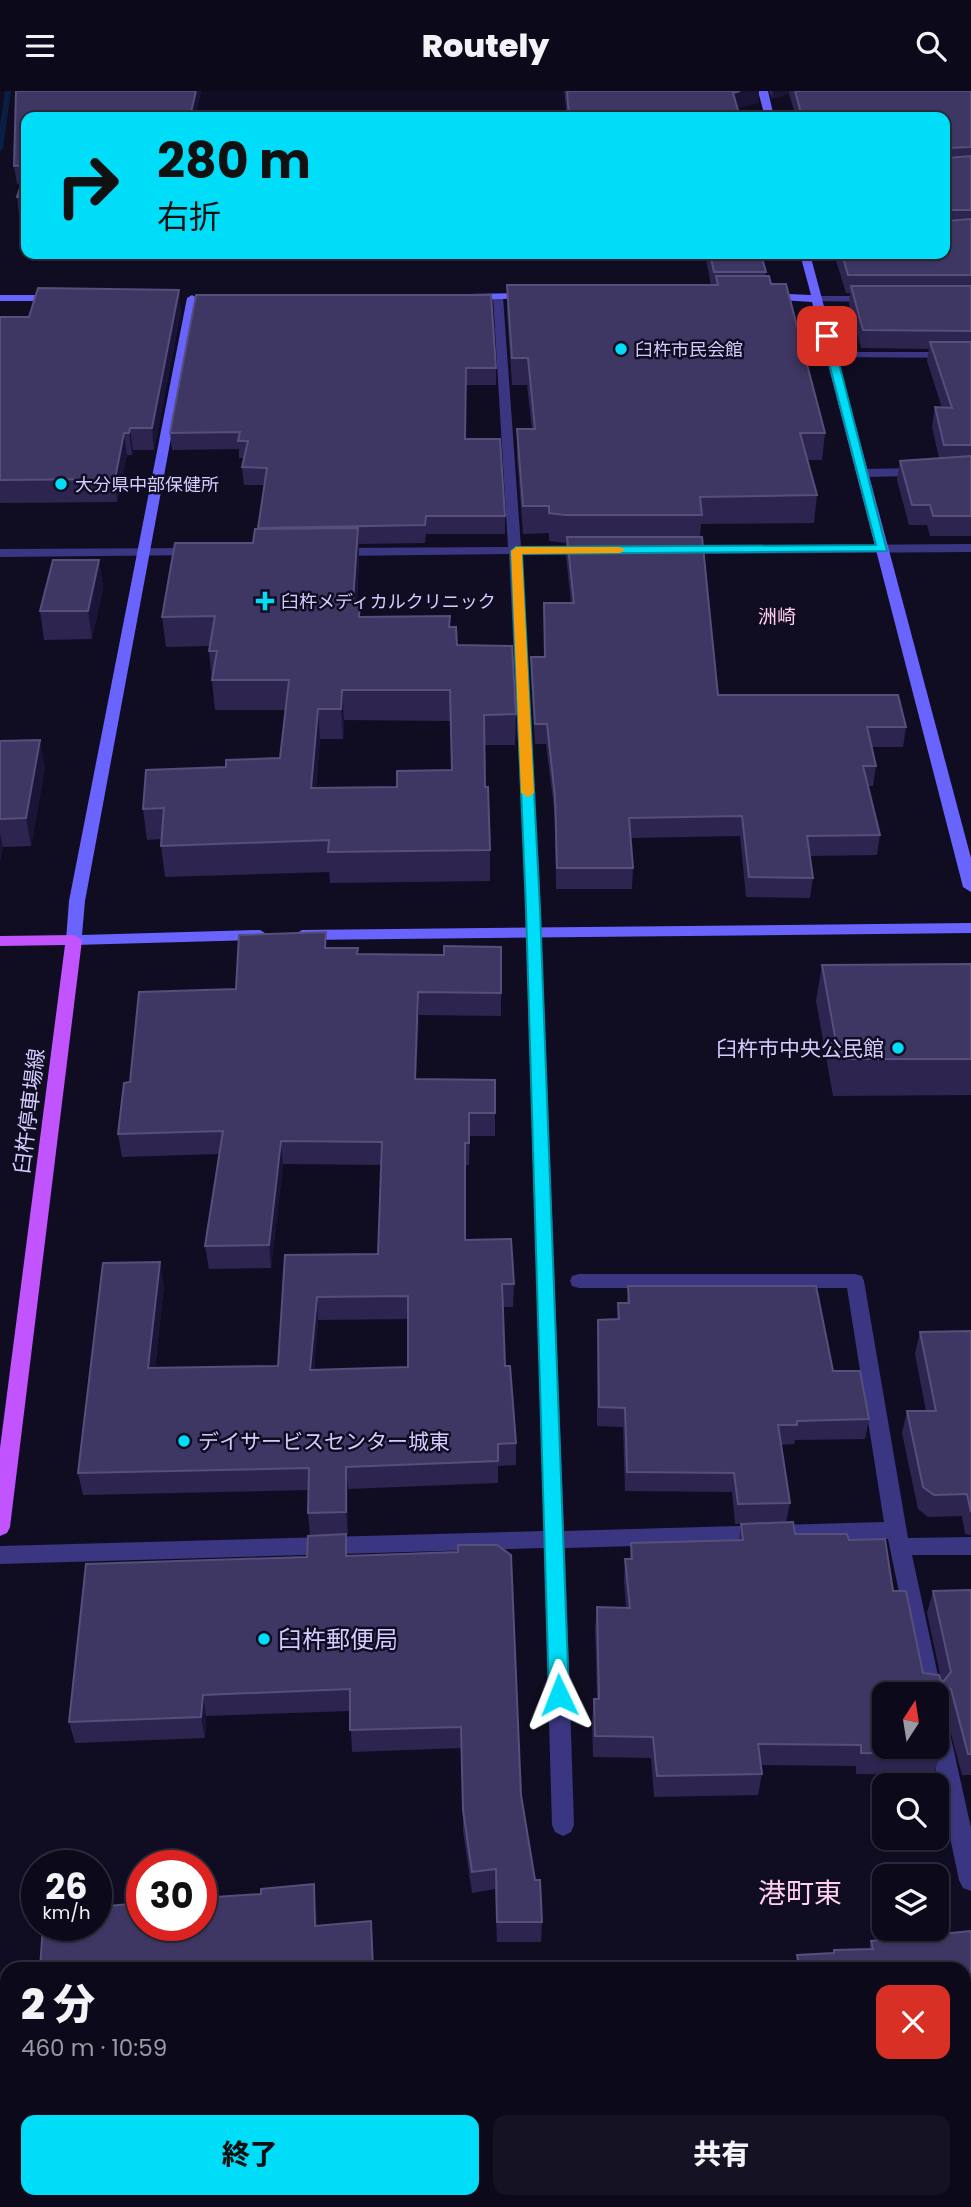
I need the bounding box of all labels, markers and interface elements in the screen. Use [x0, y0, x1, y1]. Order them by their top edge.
text: Routely [422, 23, 549, 68]
icon: menu [21, 27, 59, 65]
icon: search [912, 27, 950, 65]
text: 280 m [157, 127, 311, 195]
icon: right [42, 140, 133, 231]
text: 右折 [157, 194, 221, 239]
pin [797, 306, 857, 366]
icon: arrive [808, 317, 846, 355]
place label: 臼杵市民会館 [635, 337, 743, 362]
marker: 臼杵市民会館 [613, 341, 629, 357]
place label: 大分県中部保健所 [75, 472, 219, 497]
marker: 大分県中部保健所 [53, 476, 69, 492]
place label: 臼杵メディカルクリニック [281, 589, 496, 614]
marker: 臼杵メディカルクリニック [255, 591, 275, 611]
district label: 洲崎 [758, 603, 796, 630]
place label: 臼杵市中央公民館 [716, 1034, 884, 1063]
marker: 臼杵市中央公民館 [890, 1040, 906, 1056]
street label: 臼杵停車場線 [7, 1047, 51, 1175]
place label: デイサービスセンター城東 [198, 1427, 450, 1456]
marker: デイサービスセンター城東 [176, 1433, 192, 1449]
place label: 臼杵郵便局 [278, 1623, 398, 1656]
marker: 臼杵郵便局 [256, 1631, 272, 1647]
position arrow [522, 1658, 596, 1732]
north arrow [872, 1682, 948, 1759]
map controls [872, 1682, 949, 1941]
button: search [872, 1773, 949, 1850]
speed limit sign: 30 [126, 1850, 217, 1941]
text: 26 [45, 1862, 88, 1911]
button: layers [872, 1864, 949, 1941]
district label: 港町東 [758, 1874, 842, 1913]
text: km/h [43, 1900, 90, 1925]
text: 2 分 [21, 1975, 95, 2034]
button: close [876, 1985, 950, 2059]
text: 460 m · 10:59 [21, 2032, 167, 2064]
button: 終了 [21, 2115, 479, 2195]
button: 共有 [493, 2115, 950, 2195]

